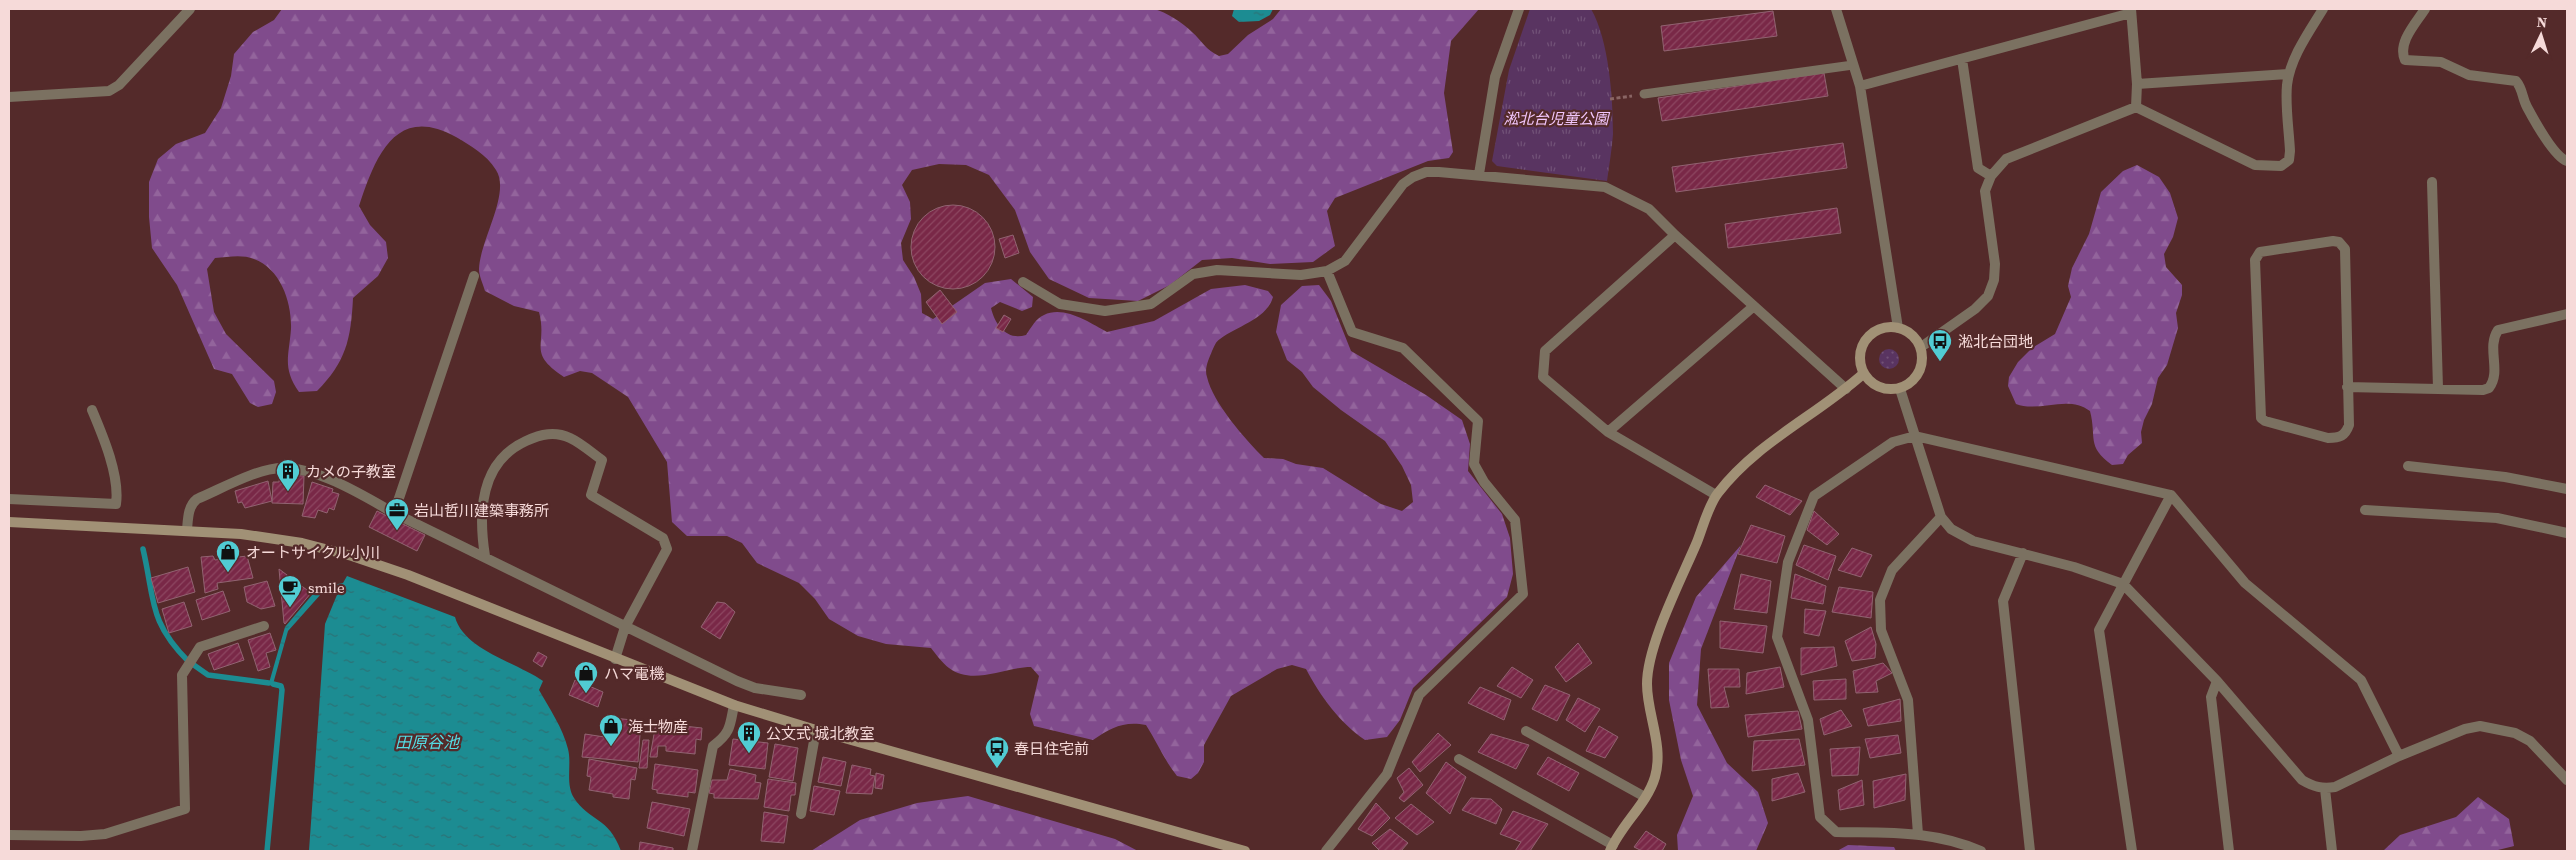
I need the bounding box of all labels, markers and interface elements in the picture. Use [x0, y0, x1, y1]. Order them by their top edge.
north arrow [2516, 10, 2566, 60]
text: N [2536, 12, 2548, 32]
park label: 淞北台児童公園 [1503, 108, 1610, 129]
bus stop icon: 淞北台団地 [1927, 328, 1953, 362]
place label: 淞北台団地 [1958, 331, 2033, 352]
building icon: カメの子教室 [275, 458, 301, 492]
place label: カメの子教室 [306, 461, 396, 482]
office icon: 岩山哲川建築事務所 [384, 497, 410, 531]
place label: 岩山哲川建築事務所 [414, 500, 549, 521]
shop icon: オートサイクル小川 [215, 539, 241, 573]
place label: オートサイクル小川 [246, 542, 380, 563]
cafe icon: smile [277, 574, 303, 608]
place label: smile [308, 577, 345, 598]
shop icon: ハマ電機 [573, 660, 599, 694]
place label: ハマ電機 [604, 663, 664, 684]
shop icon: 海士物産 [598, 713, 624, 747]
place label: 海士物産 [628, 716, 688, 737]
building icon: 公文式 城北教室 [736, 720, 762, 754]
place label: 公文式 城北教室 [766, 723, 875, 744]
water label: 田原谷池 [395, 731, 461, 753]
bus stop icon: 春日住宅前 [984, 735, 1010, 769]
place label: 春日住宅前 [1014, 738, 1089, 759]

